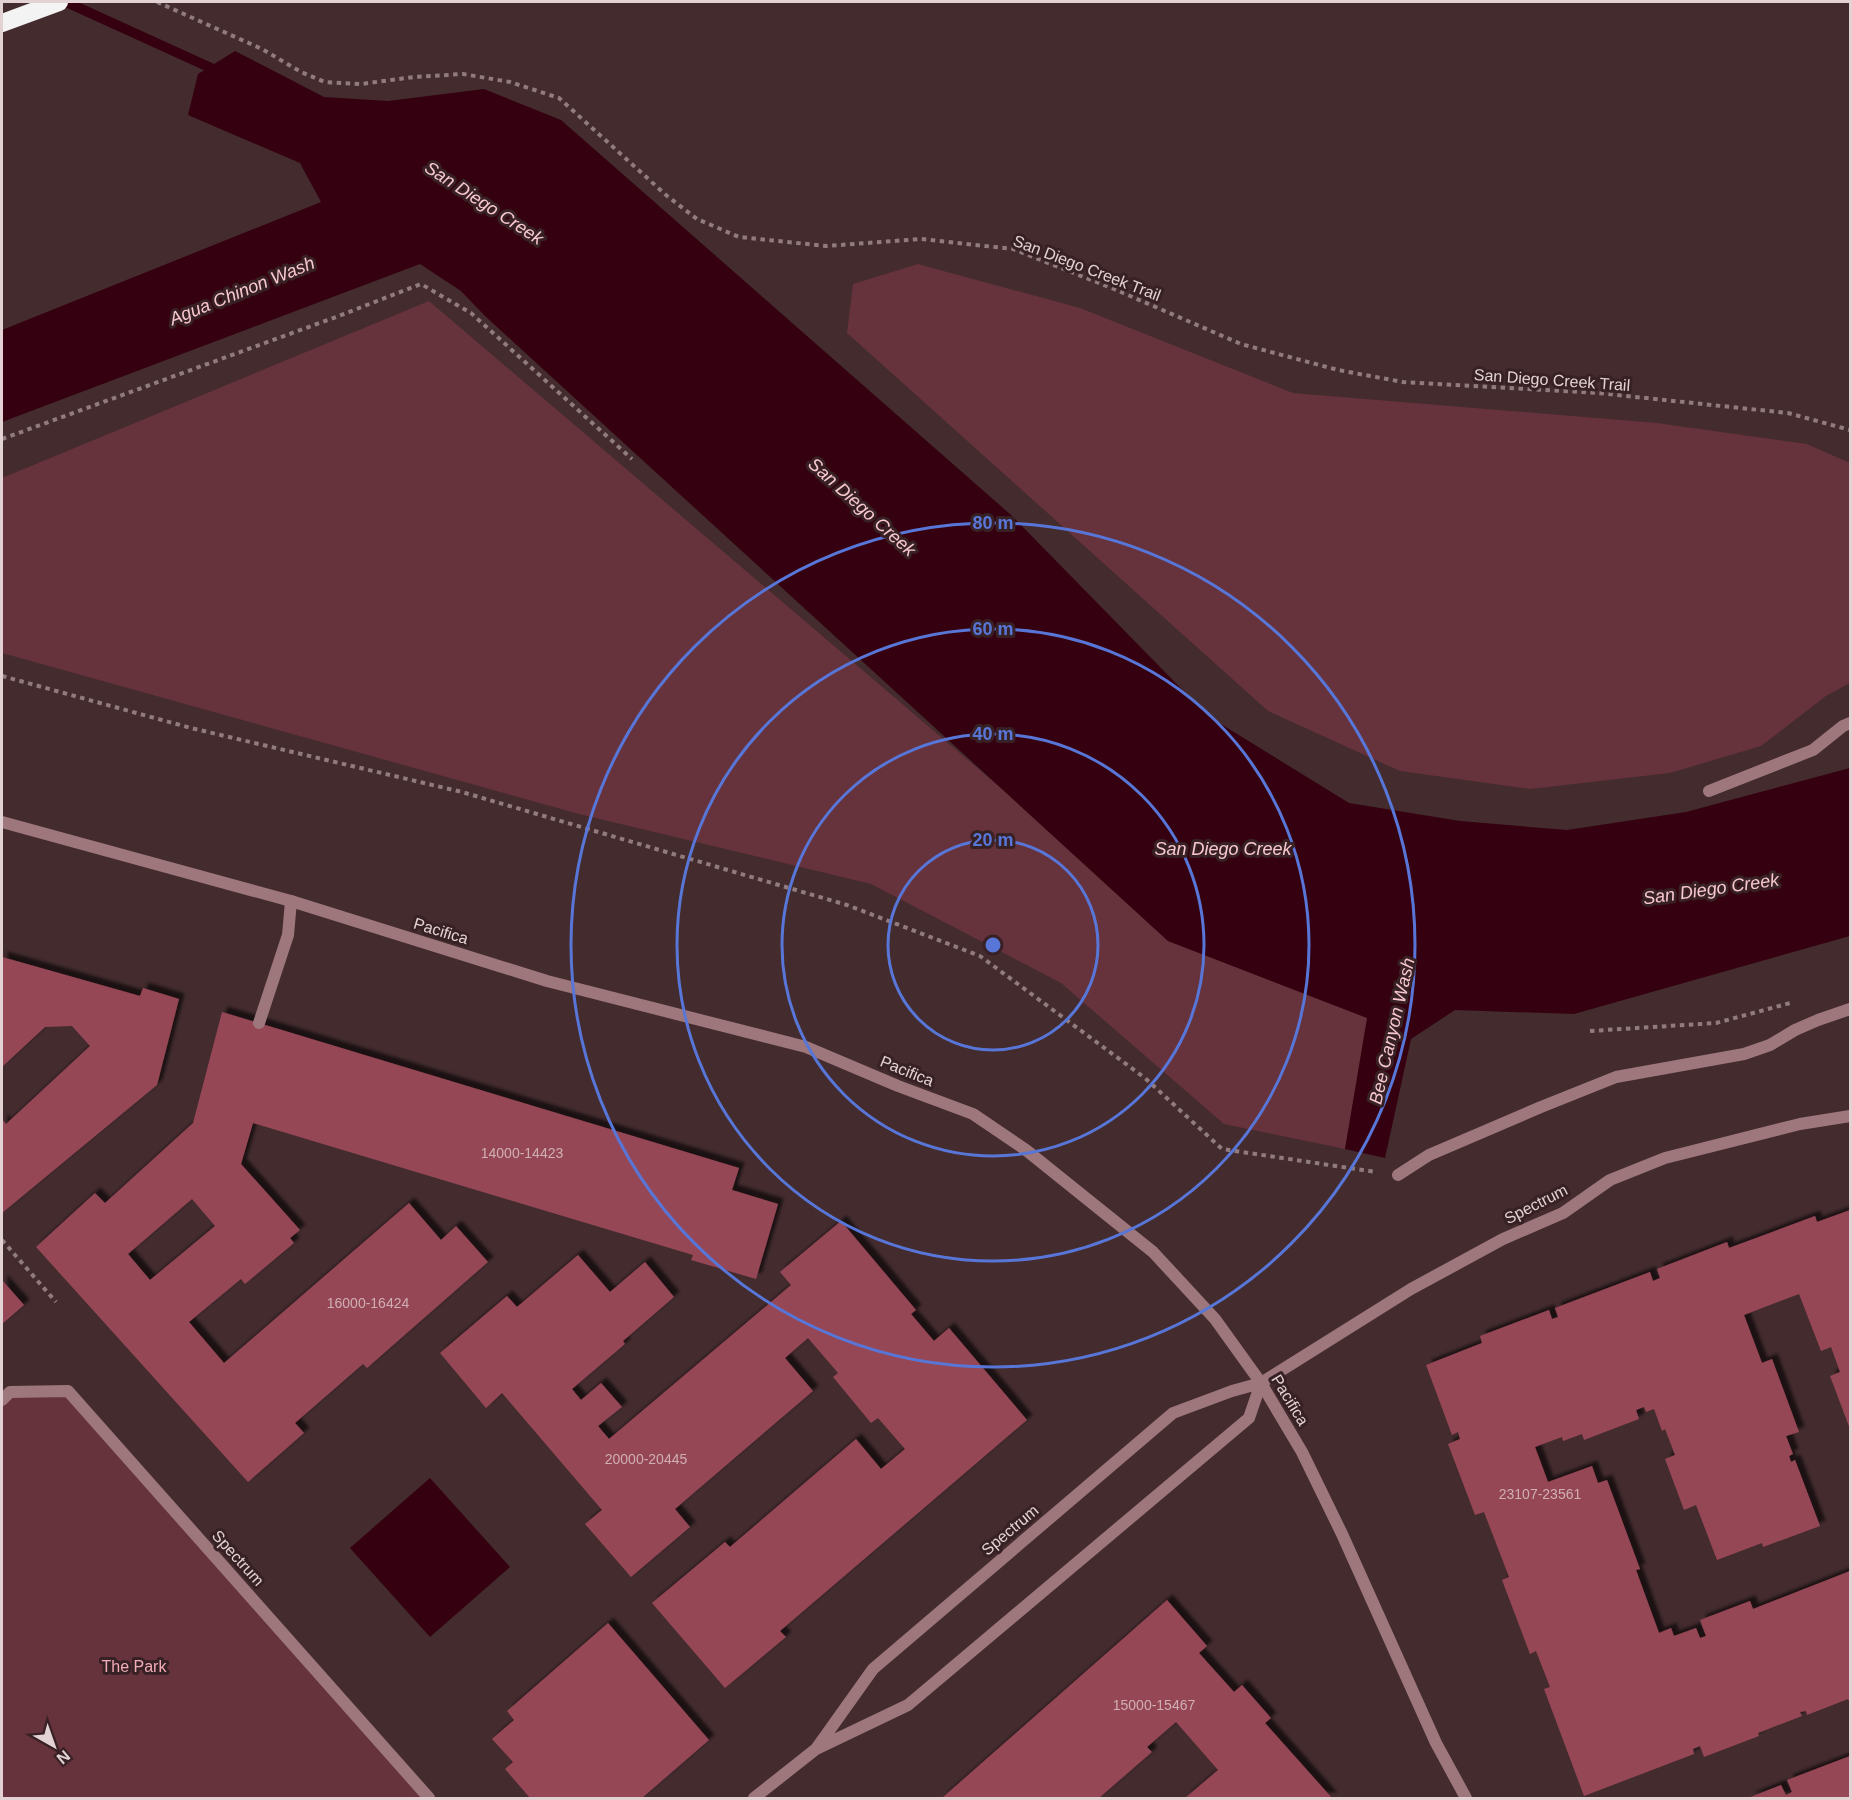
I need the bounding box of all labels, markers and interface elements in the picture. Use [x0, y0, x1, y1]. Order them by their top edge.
water label: San Diego Creek [421, 157, 548, 249]
street label: San Diego Creek Trail [1011, 232, 1163, 304]
water label: Agua Chinon Wash [166, 253, 318, 330]
street label: San Diego Creek Trail [1473, 366, 1631, 394]
water label: San Diego Creek [804, 454, 920, 561]
text: 80 m [972, 513, 1014, 533]
text: 60 m [972, 619, 1014, 639]
text: 40 m [972, 724, 1014, 744]
text: 20 m [972, 830, 1014, 850]
water label: San Diego Creek [1154, 839, 1293, 859]
water label: San Diego Creek [1642, 869, 1781, 908]
street label: Pacifica [412, 915, 470, 947]
centre of rings [983, 935, 1003, 955]
water label: Bee Canyon Wash [1365, 956, 1419, 1106]
street label: Pacifica [878, 1053, 936, 1089]
house number: 14000-14423 [481, 1145, 563, 1161]
street label: Spectrum [1502, 1181, 1570, 1227]
house number: 16000-16424 [327, 1295, 409, 1311]
street label: Pacifica [1268, 1372, 1312, 1428]
house number: 20000-20445 [605, 1451, 687, 1467]
house number: 23107-23561 [1499, 1486, 1581, 1502]
street label: Spectrum [978, 1501, 1042, 1559]
street label: Spectrum [209, 1527, 267, 1589]
park label: The Park [102, 1658, 167, 1675]
house number: 15000-15467 [1113, 1697, 1195, 1713]
north arrow [24, 1716, 84, 1776]
text: N [53, 1747, 73, 1767]

